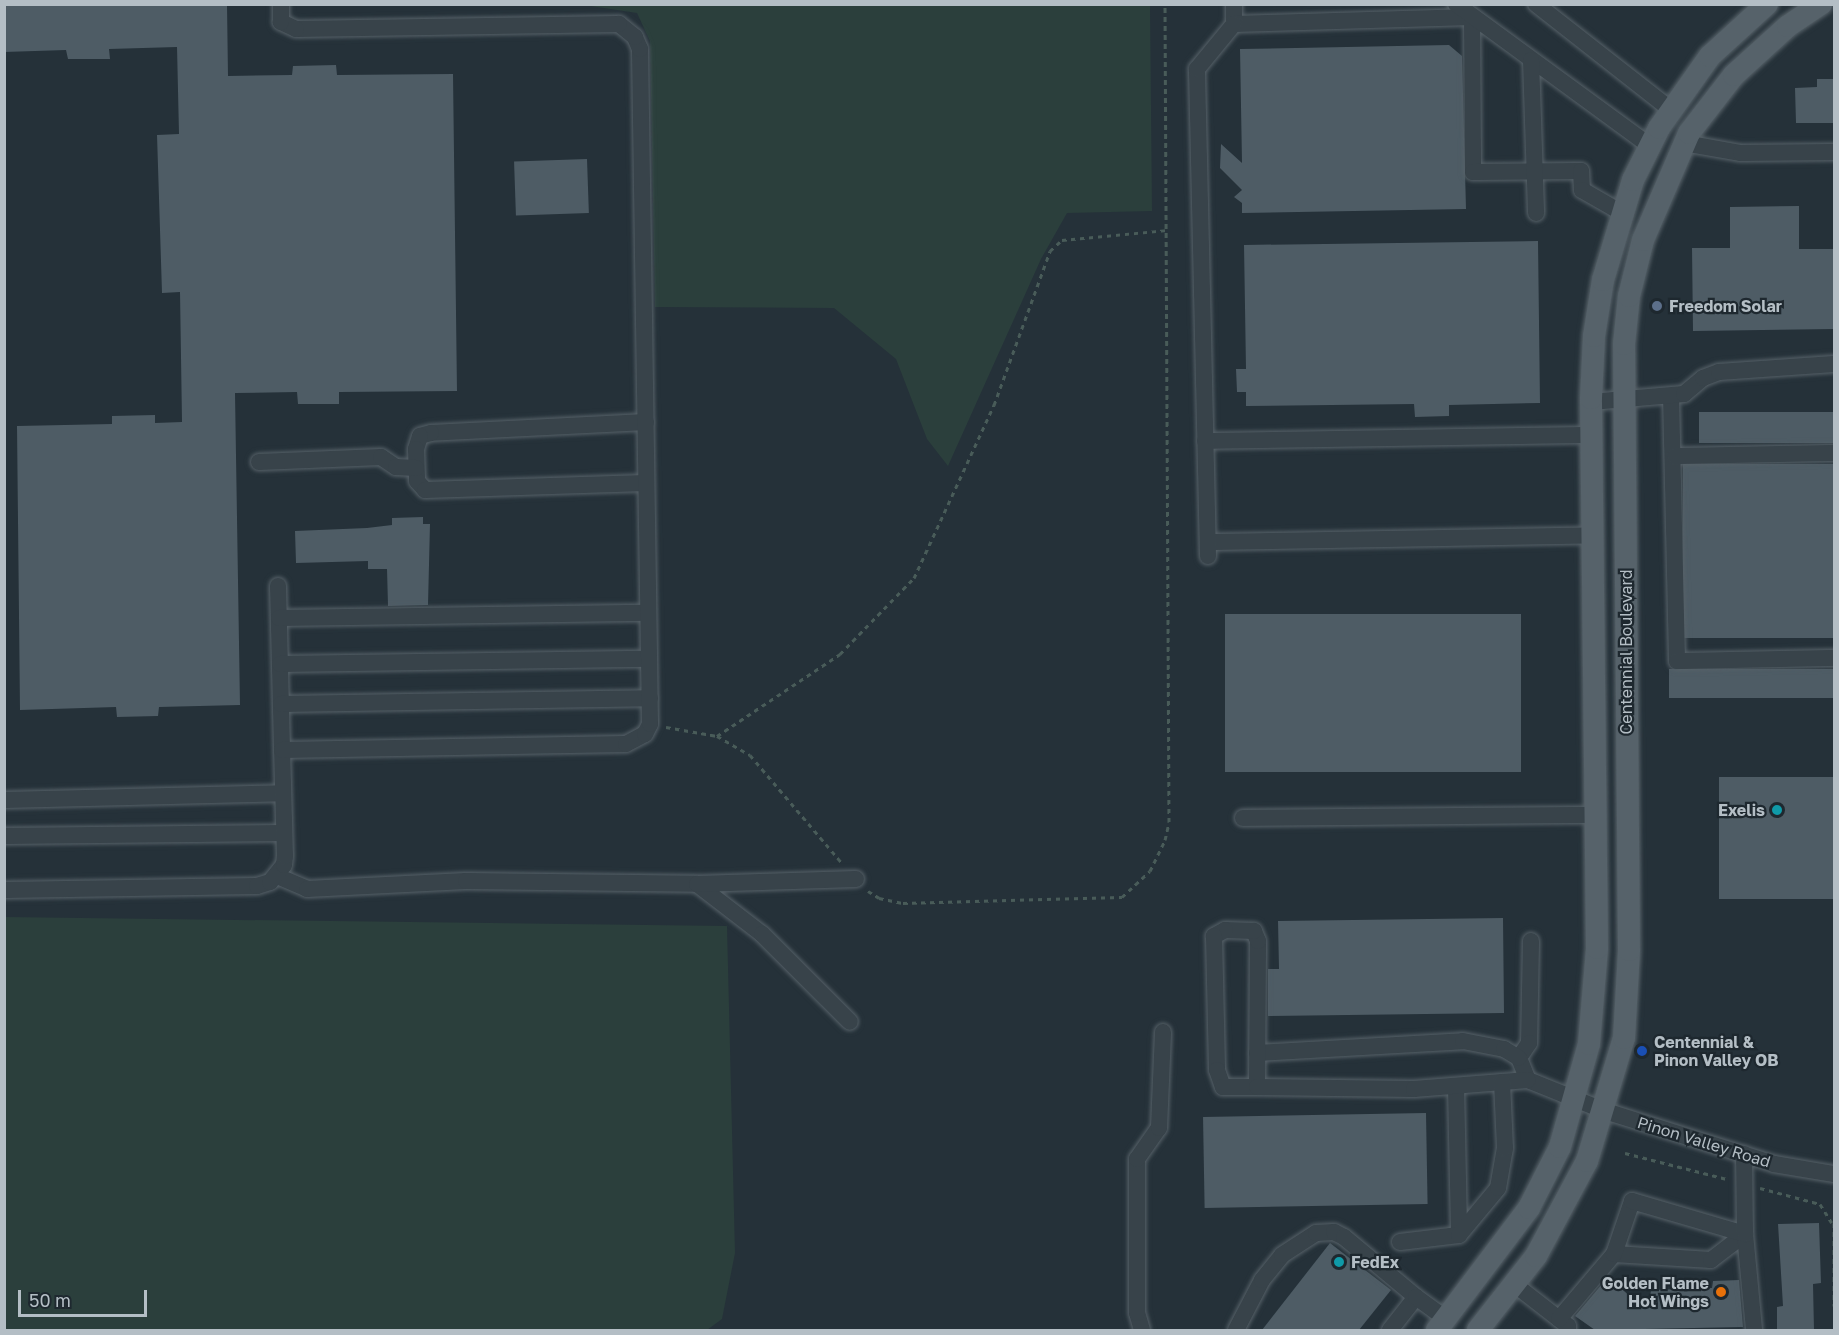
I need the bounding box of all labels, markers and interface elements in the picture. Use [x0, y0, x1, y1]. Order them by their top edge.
place label: Freedom Solar [1669, 296, 1782, 316]
marker: Freedom Solar [1650, 299, 1664, 313]
street label: Centennial Boulevard [1616, 569, 1636, 735]
place label: Exelis [1718, 800, 1765, 820]
marker: Exelis [1770, 803, 1784, 817]
place label: Centennial & Pinon Valley OB [1654, 1032, 1779, 1070]
marker: Centennial & Pinon Valley OB [1635, 1044, 1649, 1058]
street label: Pinon Valley Road [1635, 1113, 1773, 1171]
place label: FedEx [1351, 1252, 1399, 1272]
marker: FedEx [1332, 1255, 1346, 1269]
place label: Golden Flame Hot Wings [1602, 1273, 1709, 1311]
scale bar [21, 1278, 150, 1316]
marker: Golden Flame Hot Wings [1714, 1285, 1728, 1299]
text: 50 m [29, 1289, 71, 1311]

